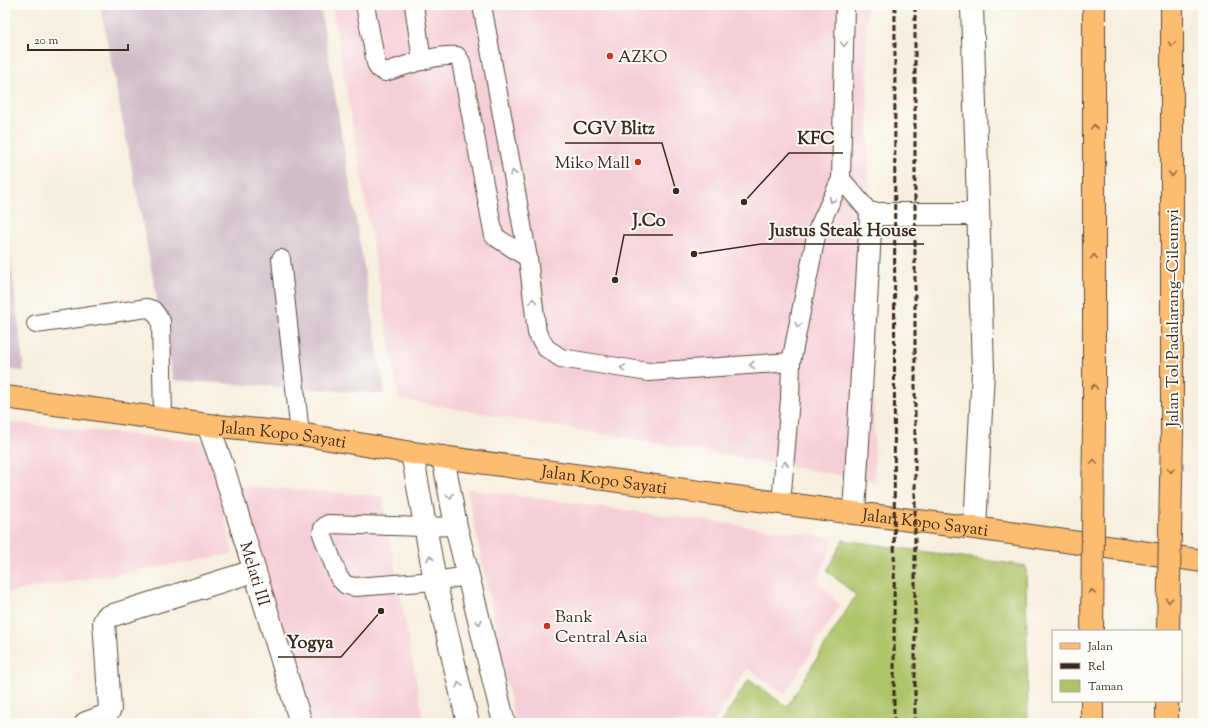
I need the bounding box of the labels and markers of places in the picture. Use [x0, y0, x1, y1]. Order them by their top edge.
place label: AZKO [618, 46, 667, 70]
marker: AZKO [605, 51, 615, 61]
callout: CGV Blitz [565, 113, 662, 143]
callout: KFC [789, 123, 843, 153]
place label: Miko Mall [555, 152, 630, 176]
marker: Miko Mall [633, 157, 643, 167]
callout: J.Co [624, 205, 673, 235]
callout: Justus Steak House [761, 214, 924, 244]
place label: Bank Central Asia [555, 606, 648, 650]
marker: Bank Central Asia [542, 621, 552, 631]
callout: Yogya [278, 627, 341, 657]

